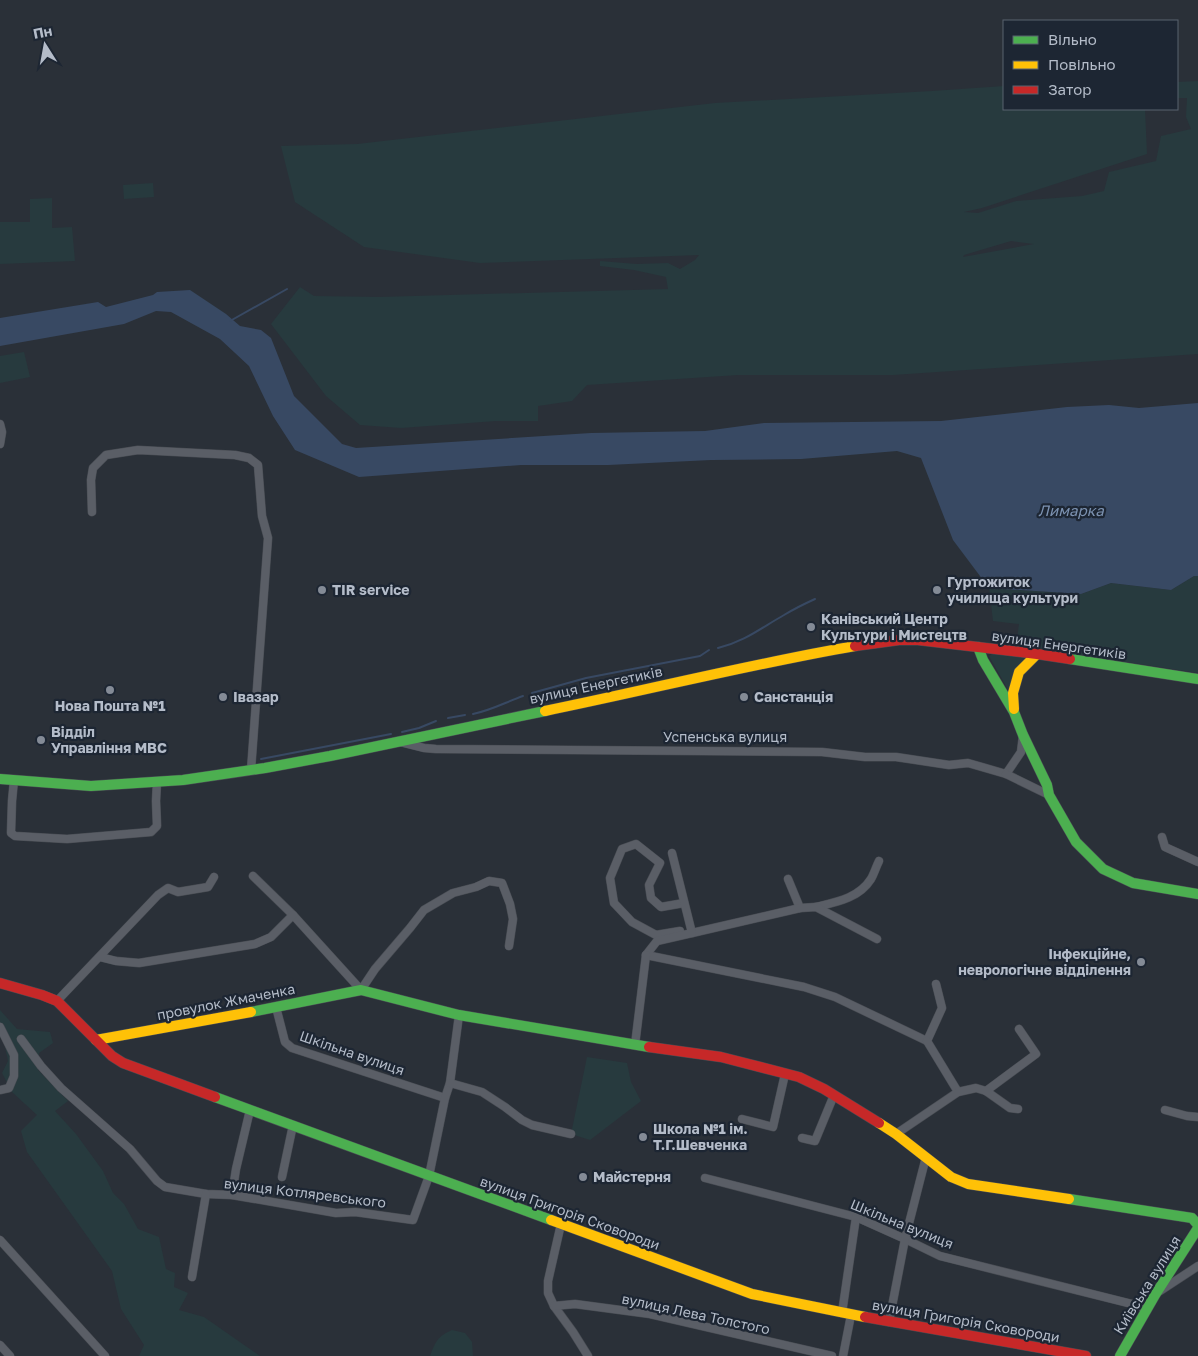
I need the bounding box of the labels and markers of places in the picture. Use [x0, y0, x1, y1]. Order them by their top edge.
place label: Гуртожиток училища культури [947, 573, 1078, 606]
place label: TIR service [332, 581, 410, 598]
marker: TIR service [316, 584, 328, 596]
marker: Гуртожиток училища культури [931, 584, 943, 596]
place label: Канівський Центр Культури і Мистецтв [821, 610, 967, 643]
marker: Канівський Центр Культури і Мистецтв [805, 621, 817, 633]
marker: Нова Пошта №1 [104, 684, 116, 696]
place label: Івазар [233, 688, 279, 705]
place label: Санстанція [754, 688, 833, 705]
marker: Івазар [217, 691, 229, 703]
marker: Санстанція [738, 691, 750, 703]
place label: Нова Пошта №1 [55, 697, 165, 714]
place label: Відділ Управління МВС [51, 723, 167, 756]
marker: Відділ Управління МВС [35, 734, 47, 746]
place label: Інфекційне, неврологічне відділення [958, 945, 1131, 978]
marker: Інфекційне, неврологічне відділення [1135, 956, 1147, 968]
place label: Школа №1 ім. Т.Г.Шевченка [653, 1120, 748, 1153]
marker: Школа №1 ім. Т.Г.Шевченка [637, 1131, 649, 1143]
place label: Майстерня [593, 1168, 671, 1185]
marker: Майстерня [577, 1171, 589, 1183]

